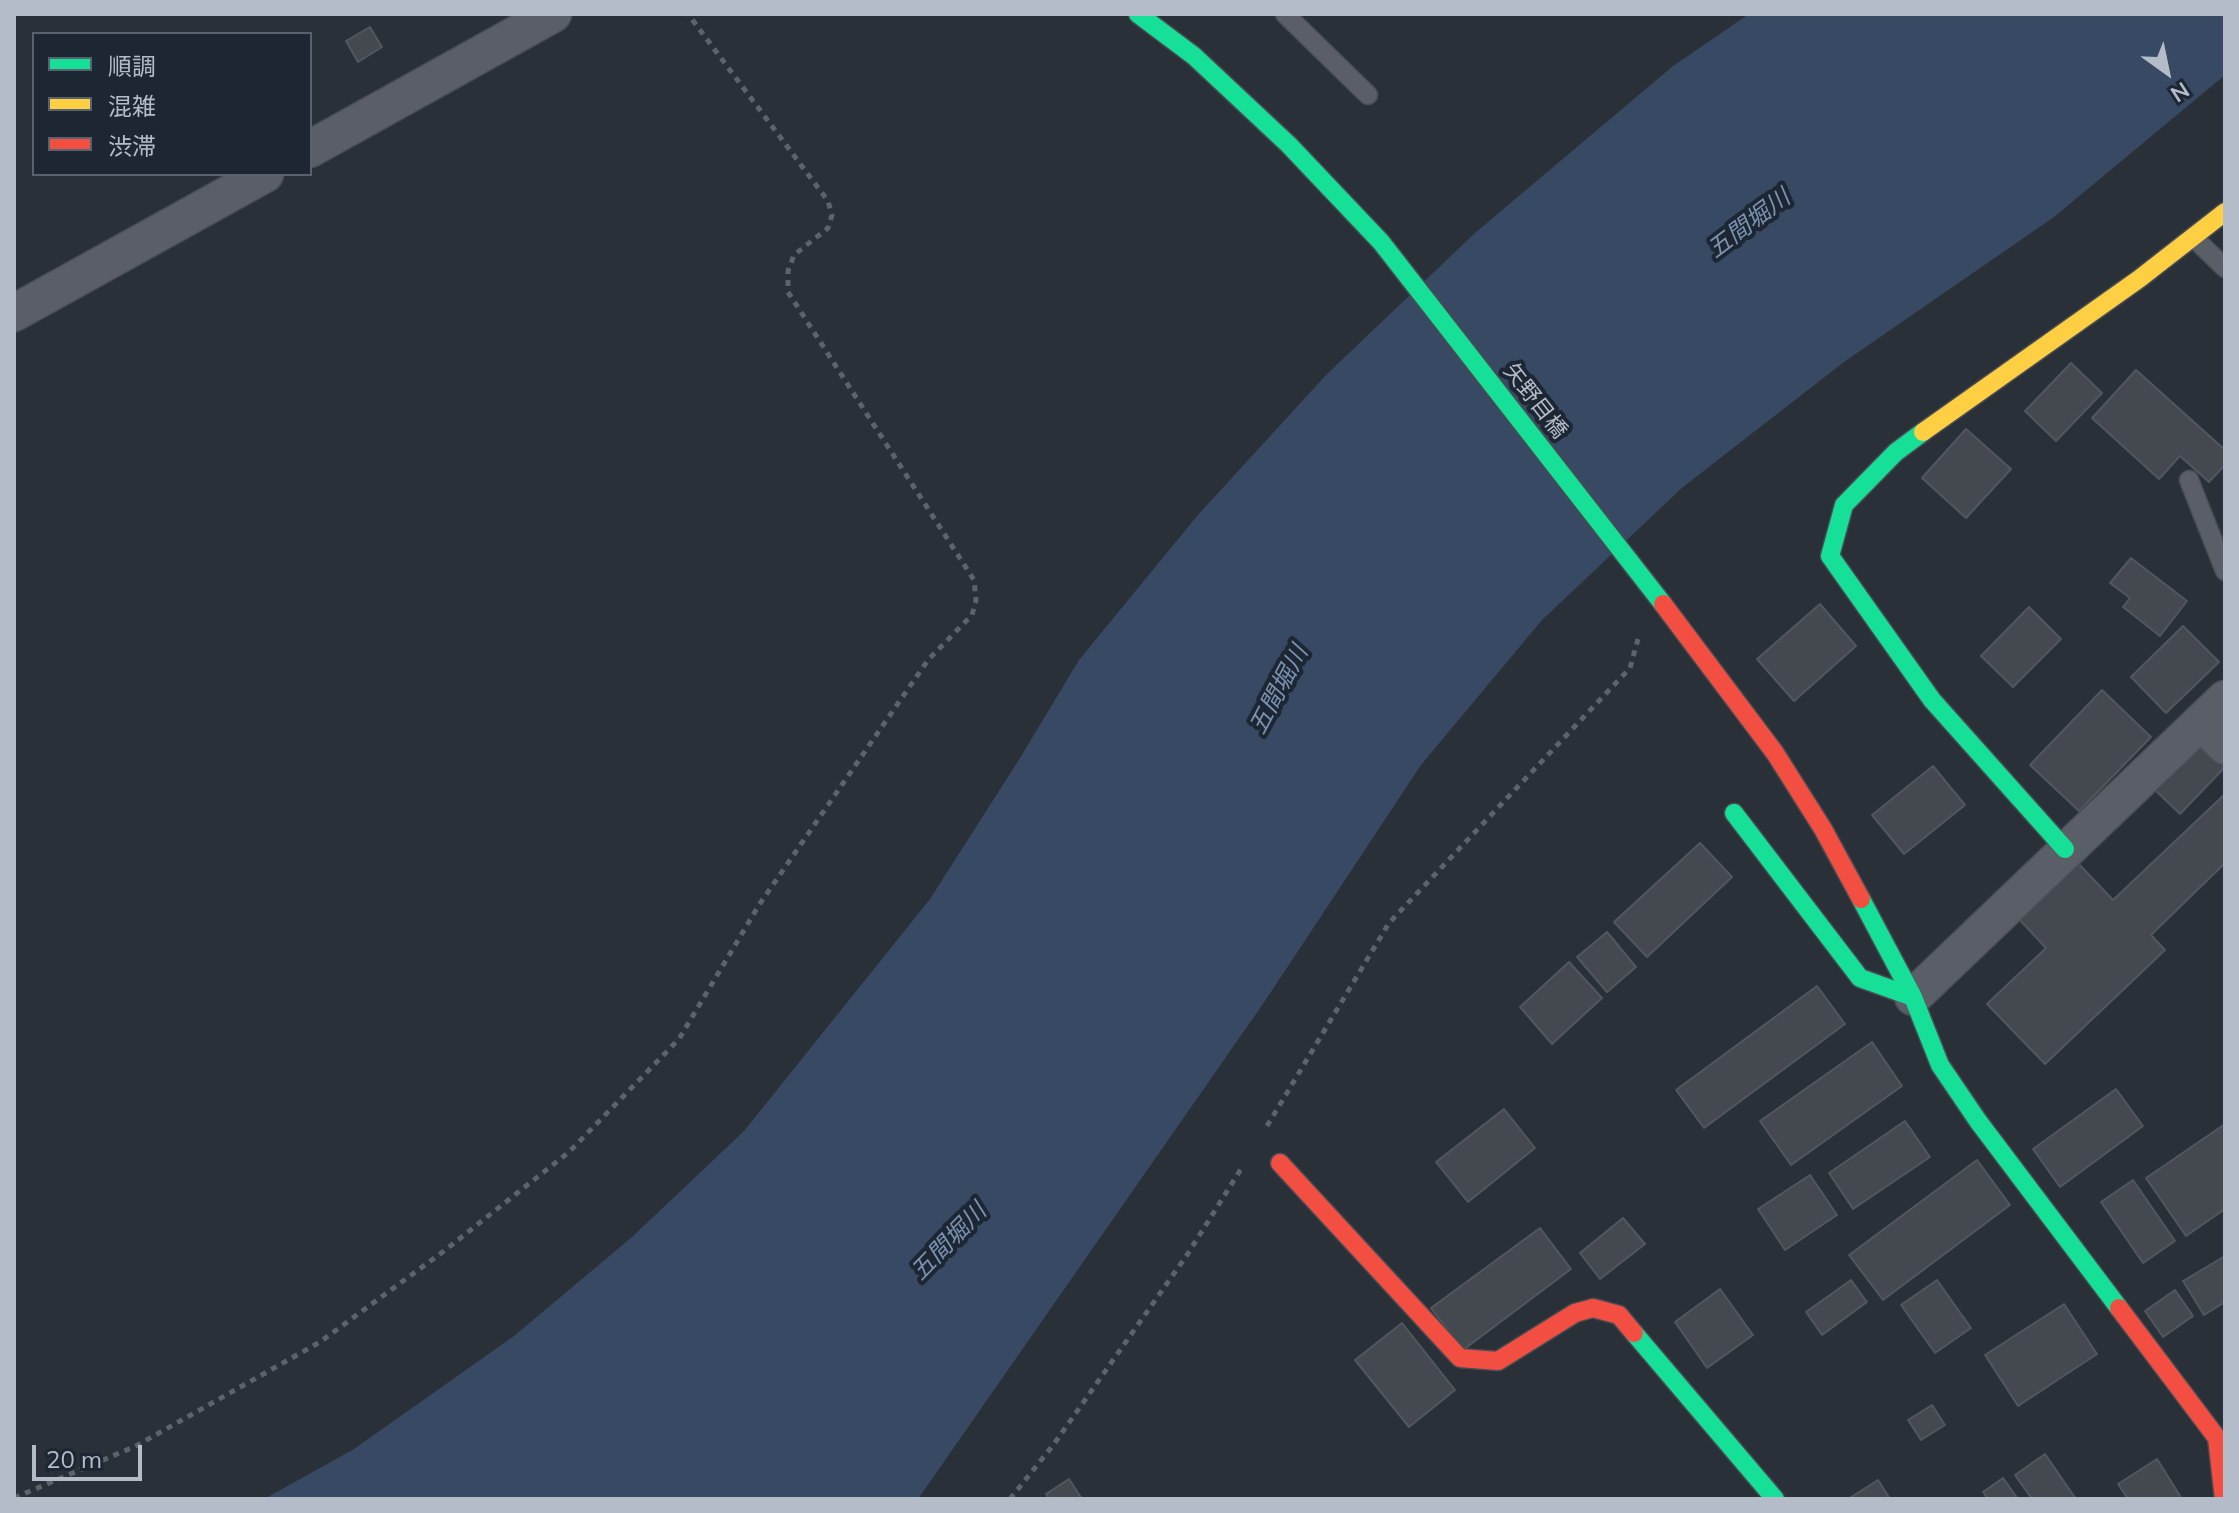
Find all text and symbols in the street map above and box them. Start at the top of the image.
legend [32,32,312,176]
north arrow [2127,32,2207,112]
text: 順調 [108,51,156,81]
text: N [2165,76,2195,108]
text: 混雑 [108,91,156,121]
text: 渋滞 [108,131,156,161]
water label: 五間堀川 [1702,184,1796,264]
street label: 矢野目橋 [1498,358,1572,444]
water label: 五間堀川 [1244,641,1314,739]
water label: 五間堀川 [905,1197,993,1287]
scale bar [36,1429,146,1479]
text: 20 m [46,1444,102,1474]

